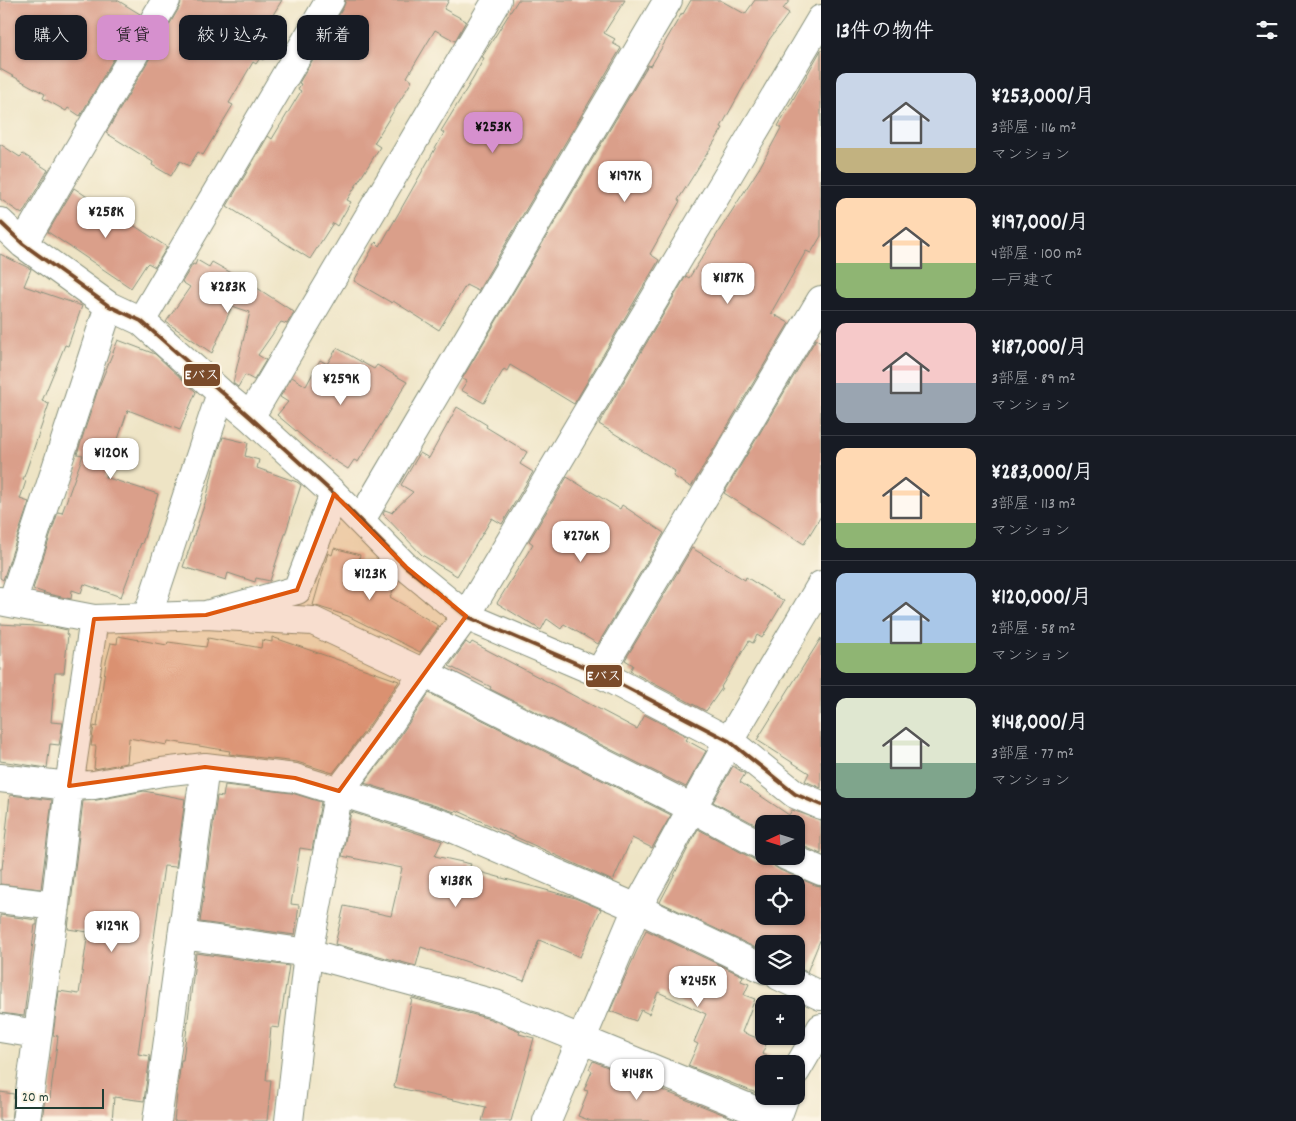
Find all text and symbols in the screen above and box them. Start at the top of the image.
chip: 購入 [15,15,87,60]
chip: 賃貸 [97,15,169,60]
chip: 絞り込み [179,15,287,60]
chip: 新着 [297,15,369,60]
icon: filters [1253,16,1281,44]
text: 13件の物件 [836,18,934,48]
text: ¥253,000/月 [991,83,1095,113]
icon: home [876,93,936,153]
pin: ¥253K [458,112,528,154]
text: ¥253K [475,116,511,139]
text: 3部屋 · 116 m² [991,117,1076,140]
text: マンション [991,144,1070,167]
pin: ¥197K [590,160,660,203]
text: ¥197K [609,165,641,188]
pin: ¥258K [71,196,141,239]
text: ¥258K [88,201,124,224]
text: ¥197,000/月 [991,209,1089,239]
icon: home [876,218,936,278]
text: 4部屋 · 100 m² [991,243,1082,266]
pin: ¥187K [693,262,763,305]
text: ¥187K [712,267,744,290]
text: 一戸建て [991,270,1055,293]
pin: ¥283K [193,272,263,314]
text: ¥283K [210,276,246,299]
text: ¥187,000/月 [991,334,1088,364]
icon: home [876,343,936,403]
line badge: Eバス [183,363,221,387]
pin: ¥259K [306,364,376,406]
text: Eバス [185,366,219,386]
text: ¥259K [323,368,359,391]
text: 3部屋 · 89 m² [991,368,1075,391]
text: マンション [991,395,1070,418]
pin: ¥120K [76,438,146,480]
text: ¥120K [94,442,128,465]
text: ¥283,000/月 [991,459,1093,489]
icon: home [876,468,936,528]
text: 3部屋 · 113 m² [991,493,1076,516]
pin: ¥276K [546,520,616,563]
text: マンション [991,520,1070,543]
text: ¥276K [563,525,599,548]
pin: ¥123K [335,558,405,601]
text: ¥123K [354,563,386,586]
text: ¥120,000/月 [991,584,1092,614]
icon: home [876,593,936,653]
text: 2部屋 · 58 m² [991,618,1075,641]
text: マンション [991,645,1070,668]
line badge: Eバス [585,664,623,688]
text: Eバス [587,667,621,687]
text: ¥148,000/月 [991,709,1088,739]
icon: home [876,718,936,778]
text: 3部屋 · 77 m² [991,743,1074,766]
text: マンション [991,770,1070,793]
north arrow [755,815,805,865]
map controls [755,815,805,1105]
pin: ¥138K [421,866,491,908]
text: ¥138K [440,870,472,893]
button: locate [755,875,805,925]
pin: ¥129K [77,910,147,953]
text: ¥129K [96,915,128,938]
button: layers [755,935,805,985]
pin: ¥245K [663,966,733,1008]
text: ¥245K [680,970,716,993]
button: + [755,995,805,1045]
button: − [755,1055,805,1105]
pin: ¥148K [602,1058,672,1101]
text: ¥148K [621,1063,653,1086]
scale bar [15,1086,104,1109]
text: 20 m [22,1088,49,1108]

